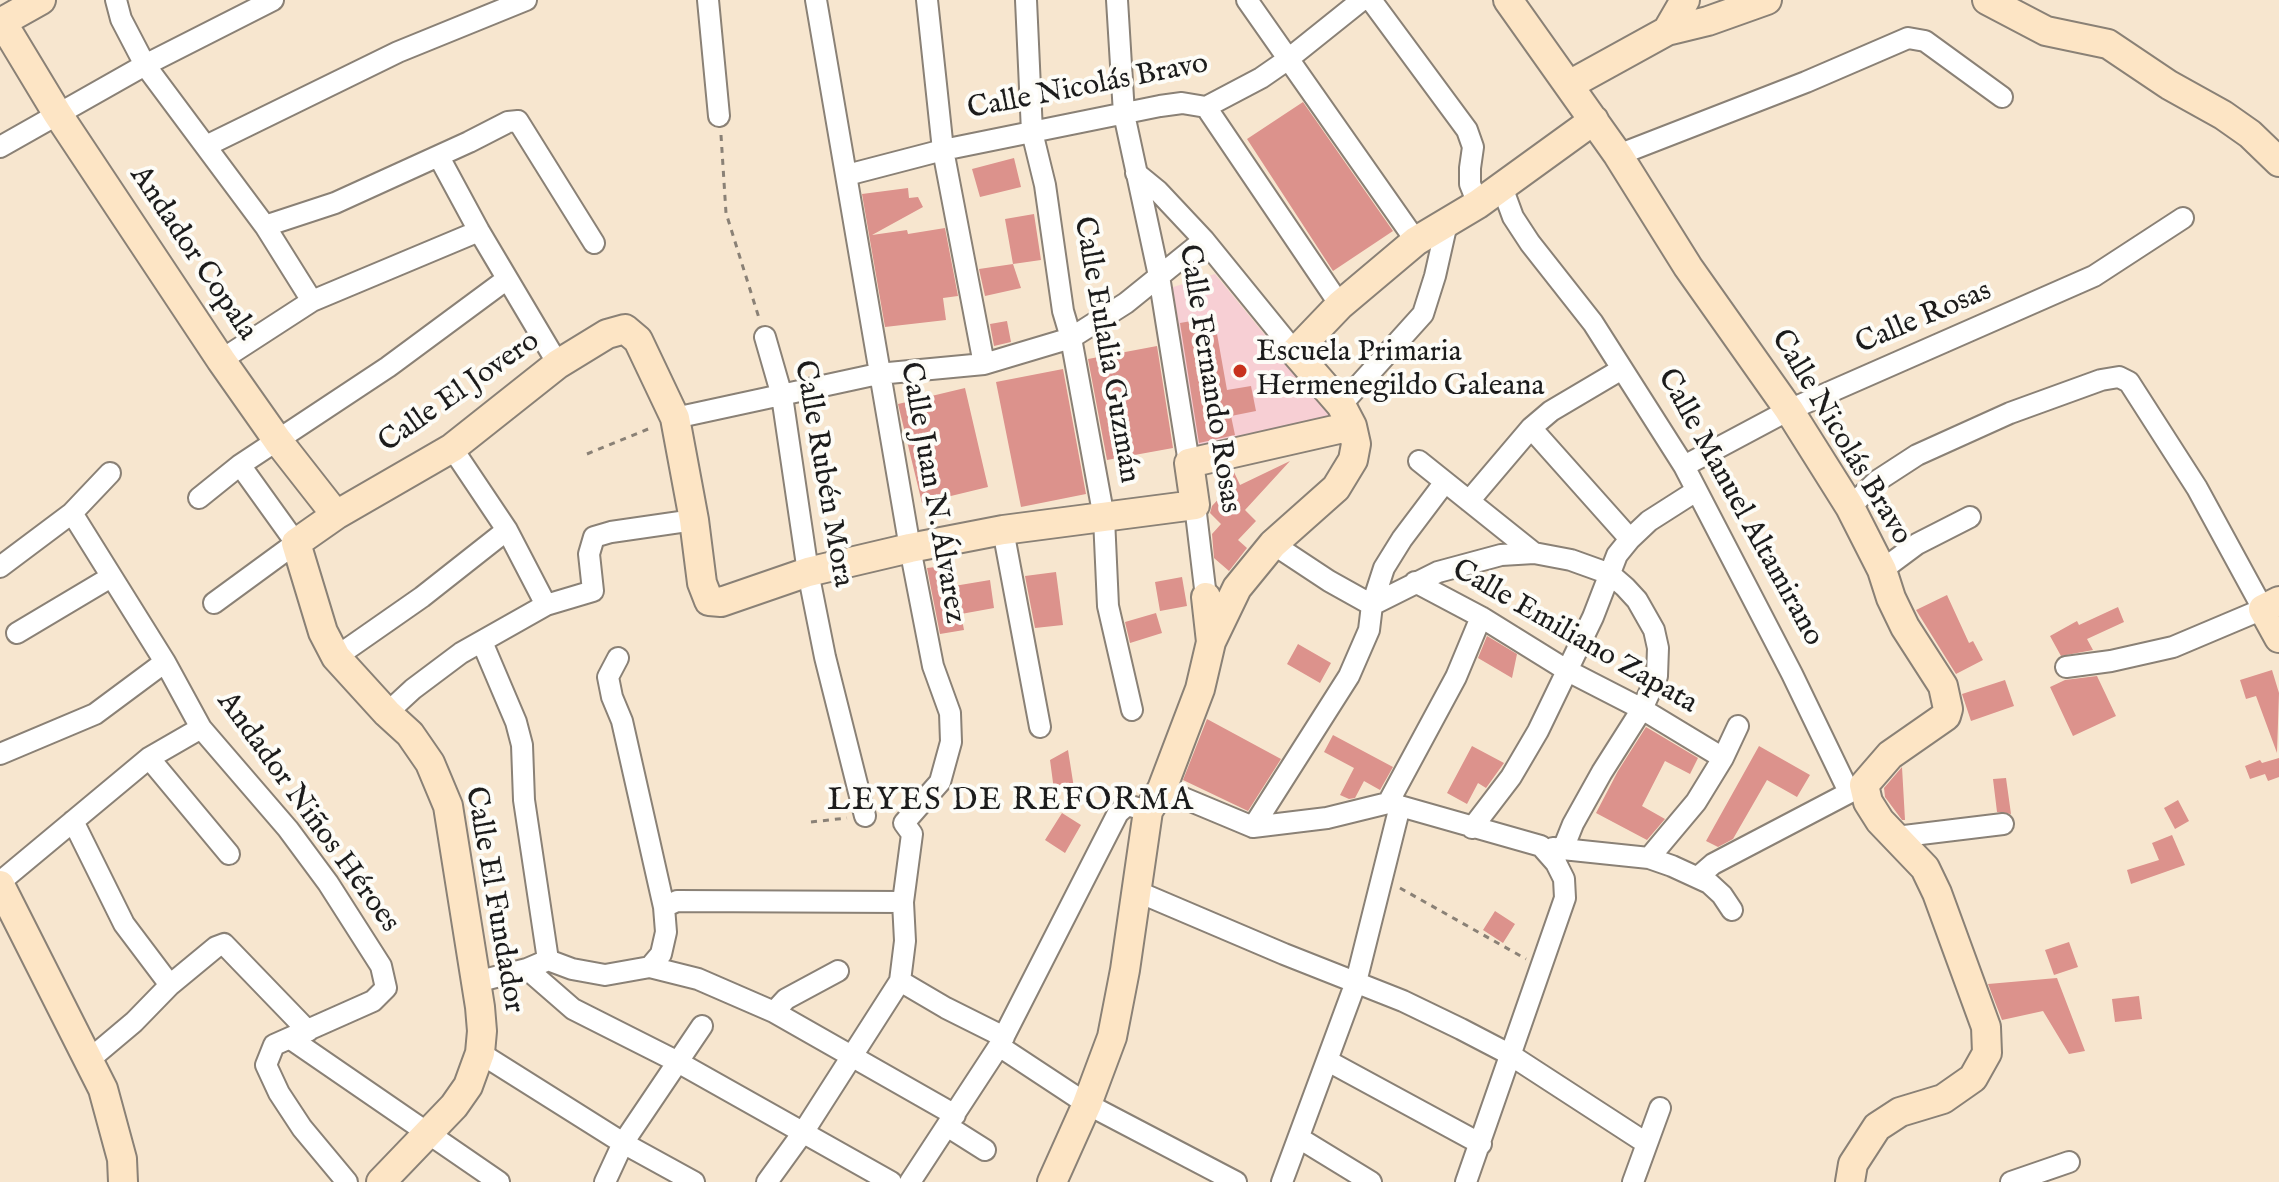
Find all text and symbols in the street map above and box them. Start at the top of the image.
street label: Calle Nicolás Bravo [965,47,1211,129]
street label: Andador Copala [120,160,264,348]
street label: Calle Eulalia Guzmán [1064,214,1146,486]
street label: Calle Fernando Rosas [1169,242,1247,516]
street label: Calle Rosas [1851,274,1997,364]
street label: Calle El Jovero [373,324,547,462]
street label: Calle Nicolás Bravo [1762,324,1918,552]
place label: Escuela Primaria Hermenegildo Galeana [1256,336,1544,406]
street label: Calle Rubén Mora [784,358,860,590]
street label: Calle Juan N. Álvarez [890,360,972,626]
marker: Escuela Primaria Hermenegildo Galeana [1231,362,1249,380]
street label: Calle Manuel Altamirano [1648,363,1830,653]
street label: Calle Emiliano Zapata [1445,553,1703,723]
street label: Andador Niños Héroes [208,686,406,940]
district label: LEYES DE REFORMA [827,783,1195,821]
street label: Calle El Fundador [455,784,531,1016]

